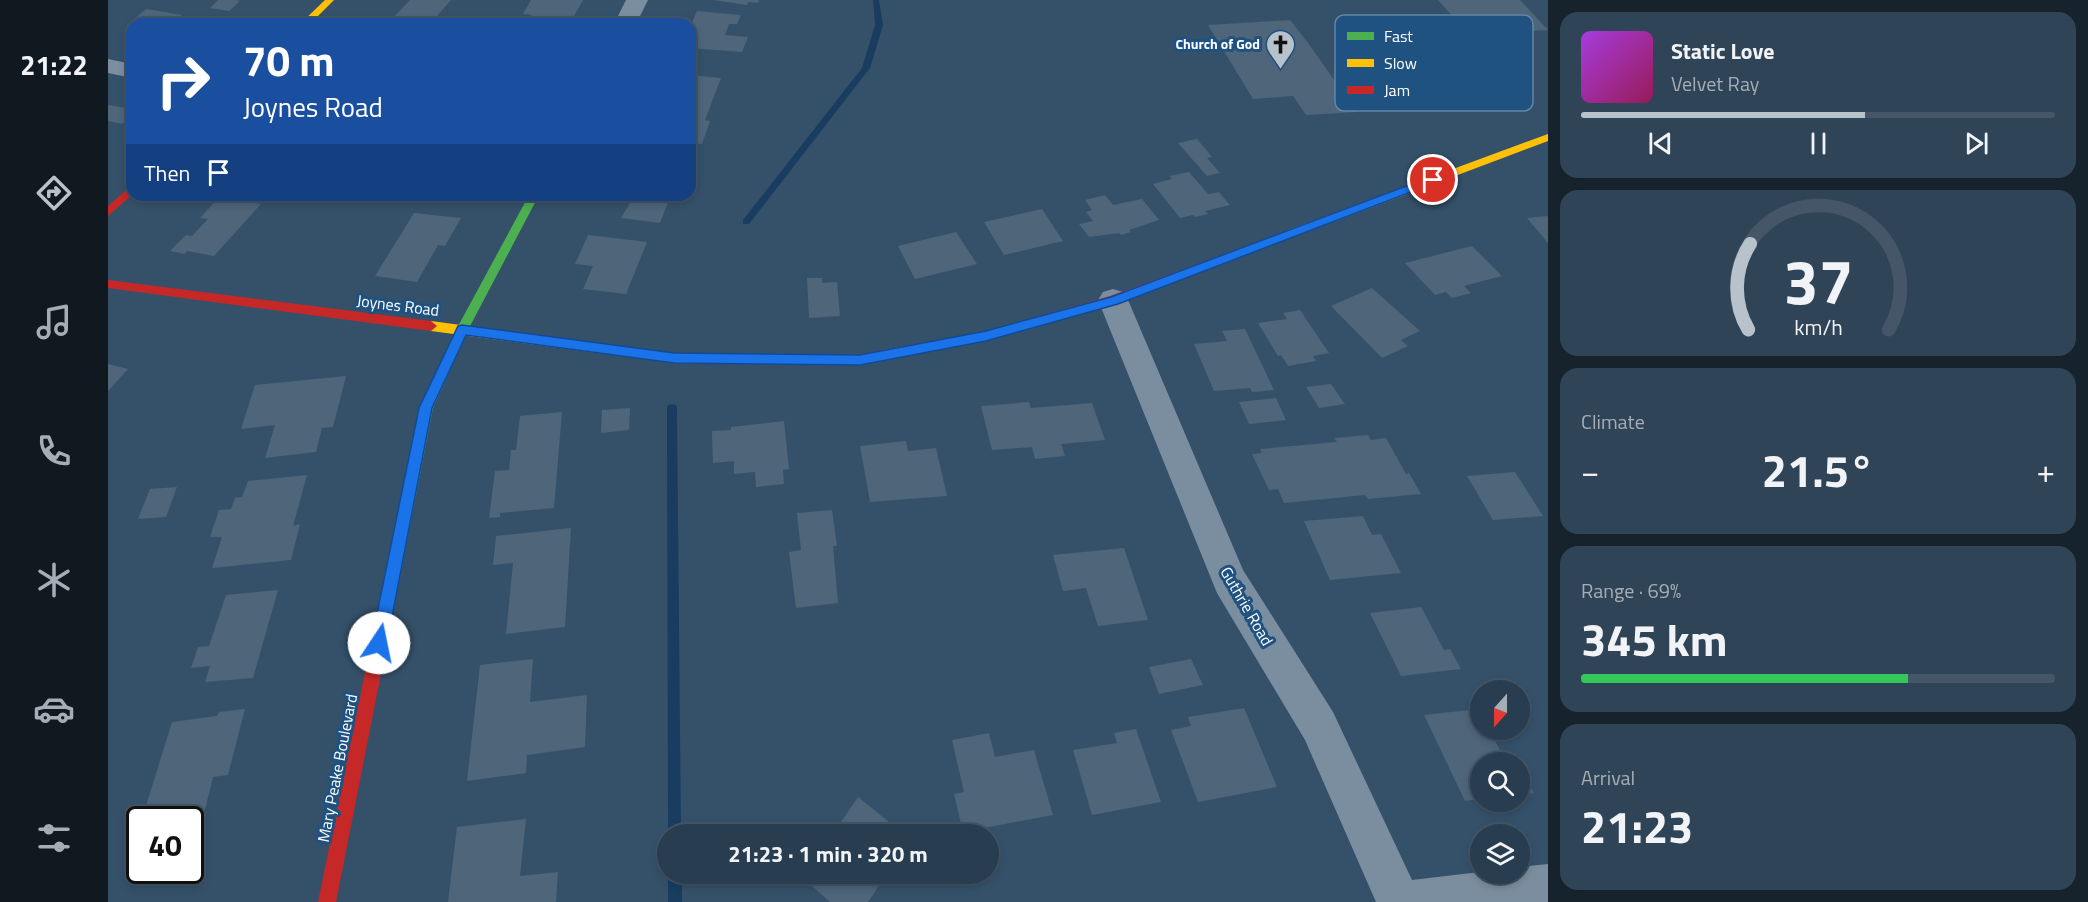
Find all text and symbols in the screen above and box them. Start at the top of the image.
legend [1335,15,1533,111]
text: Fast [1384,24,1413,48]
text: 70 m [243,28,335,92]
church icon: Church of God [1265,28,1297,70]
place label: Church of God [1175,33,1260,54]
text: Static Love [1671,34,1774,68]
icon: right [144,42,222,120]
text: 21:22 [20,44,88,85]
text: Slow [1384,51,1417,75]
text: Velvet Ray [1671,68,1760,99]
text: Jam [1384,78,1410,102]
text: Joynes Road [243,86,383,127]
icon: previous [1644,127,1677,160]
icon: pause [1802,127,1835,160]
icon: next [1960,127,1993,160]
pin [1407,154,1458,205]
text: Then [144,156,190,190]
icon: arrive [202,156,235,189]
icon: arrive [1416,163,1449,196]
icon: directions [33,172,75,214]
text: 37 [1783,233,1853,328]
street label: Joynes Road [355,288,441,322]
icon: music [33,301,75,343]
text: km/h [1794,311,1842,343]
text: Climate [1581,406,1645,437]
icon: phone [33,430,75,472]
text: 21.5° [1762,436,1874,504]
text: − [1581,446,1599,496]
text: + [2037,446,2055,496]
icon: climate [33,559,75,601]
street label: Guthrie Road [1215,562,1279,650]
text: Range · 69% [1581,575,1681,606]
text: 345 km [1581,605,1727,673]
position arrow [347,611,411,675]
north arrow [1470,680,1530,740]
map controls [1470,680,1530,884]
icon: car [33,688,75,730]
street label: Mary Peake Boulevard [311,692,363,844]
button: search [1470,752,1530,812]
text: Arrival [1581,762,1635,793]
text: 21:23 [1581,792,1693,860]
speed limit sign: 40 [126,806,204,884]
icon: filters [33,817,75,859]
button: layers [1470,824,1530,884]
text: 21:23 · 1 min · 320 m [728,837,928,871]

